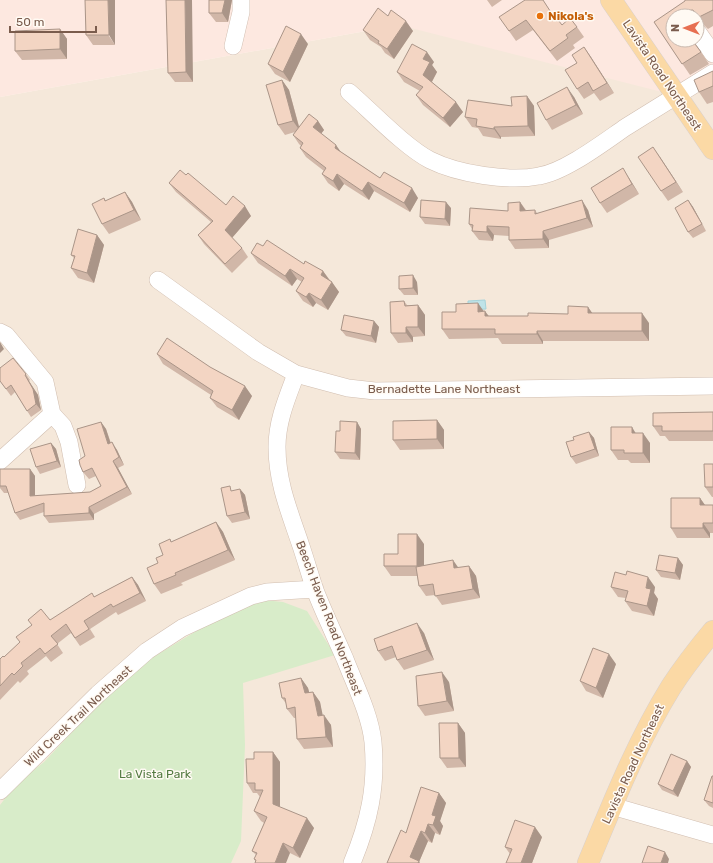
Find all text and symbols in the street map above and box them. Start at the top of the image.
scale bar [10,8,96,34]
north arrow [665,8,705,48]
place label: Nikola's [548,9,594,23]
marker: Nikola's [535,11,545,21]
text: 50 m [16,15,44,29]
street label: Lavista Road Northeast [620,17,704,133]
street label: Bernadette Lane Northeast [368,382,520,396]
street label: Beech Haven Road Northeast [293,539,365,697]
street label: Wild Creek Trail Northeast [21,662,135,769]
street label: Lavista Road Northeast [599,702,667,826]
park label: La Vista Park [119,767,192,781]

